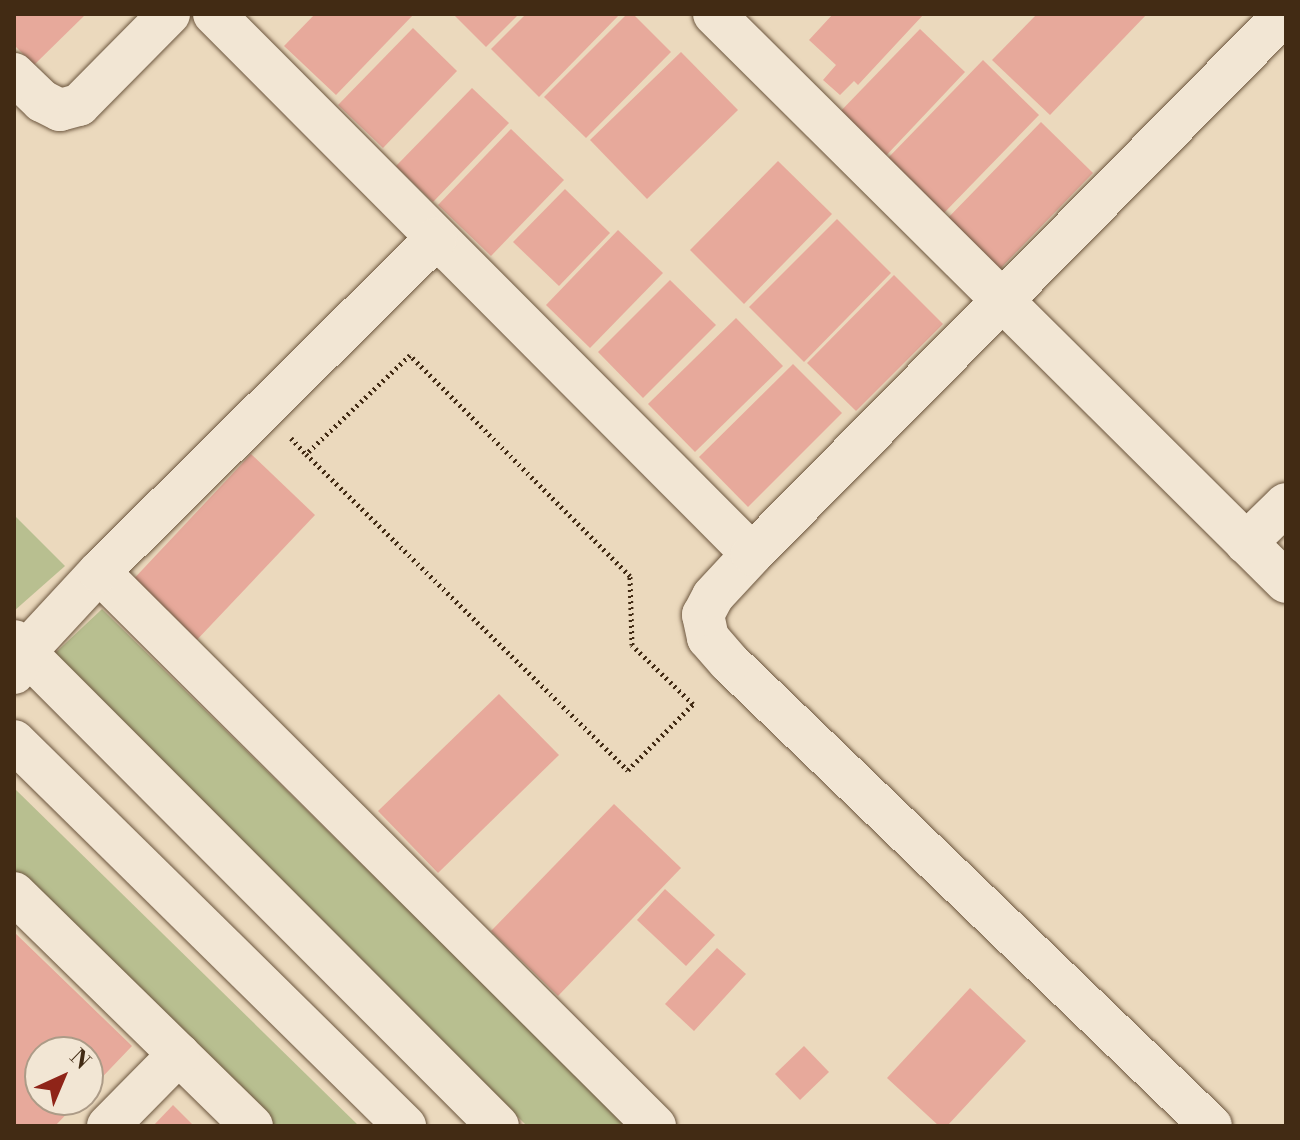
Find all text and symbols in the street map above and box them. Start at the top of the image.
north arrow [24,1036,104,1116]
text: N [64,1044,95,1076]

